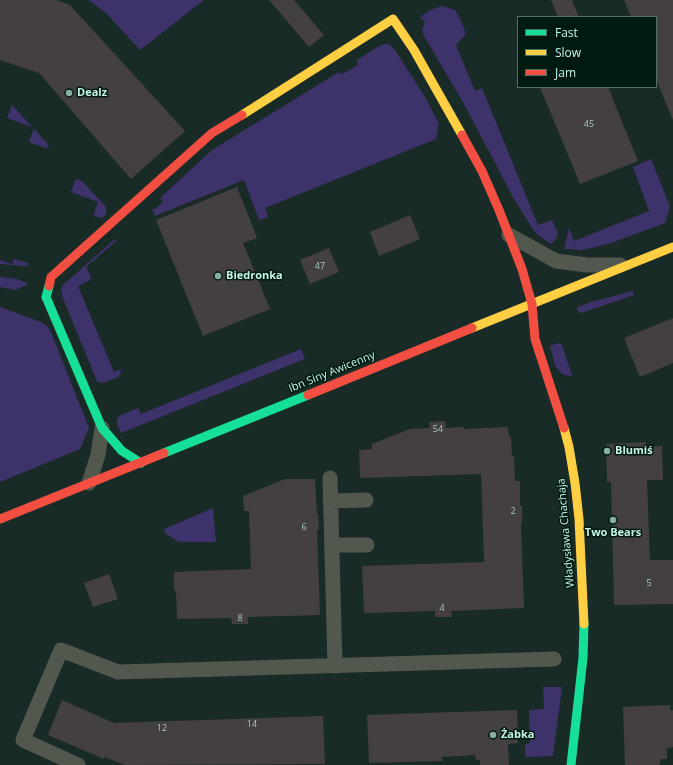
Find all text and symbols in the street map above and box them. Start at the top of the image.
legend [517,16,657,88]
text: Fast [555,24,578,41]
text: Slow [555,44,581,61]
text: Jam [555,64,576,81]
place label: Dealz [77,86,107,100]
marker: Dealz [64,88,74,98]
house number: 45 [584,119,594,129]
house number: 47 [315,261,325,271]
place label: Biedronka [226,269,283,283]
marker: Biedronka [213,271,223,281]
street label: Ibn Siny Awicenny [287,349,377,395]
house number: 54 [433,424,443,434]
place label: Blumiś [615,444,653,458]
marker: Blumiś [602,446,612,456]
street label: Władysława Chachaja [555,478,577,588]
house number: 2 [510,506,516,516]
marker: Two Bears [608,515,618,525]
house number: 6 [301,522,307,532]
place label: Two Bears [585,526,641,540]
house number: 5 [646,578,652,588]
house number: 4 [439,603,445,613]
house number: 8 [237,613,243,623]
house number: 14 [247,719,257,729]
house number: 12 [157,723,167,733]
place label: Żabka [501,728,534,742]
marker: Żabka [488,730,498,740]

